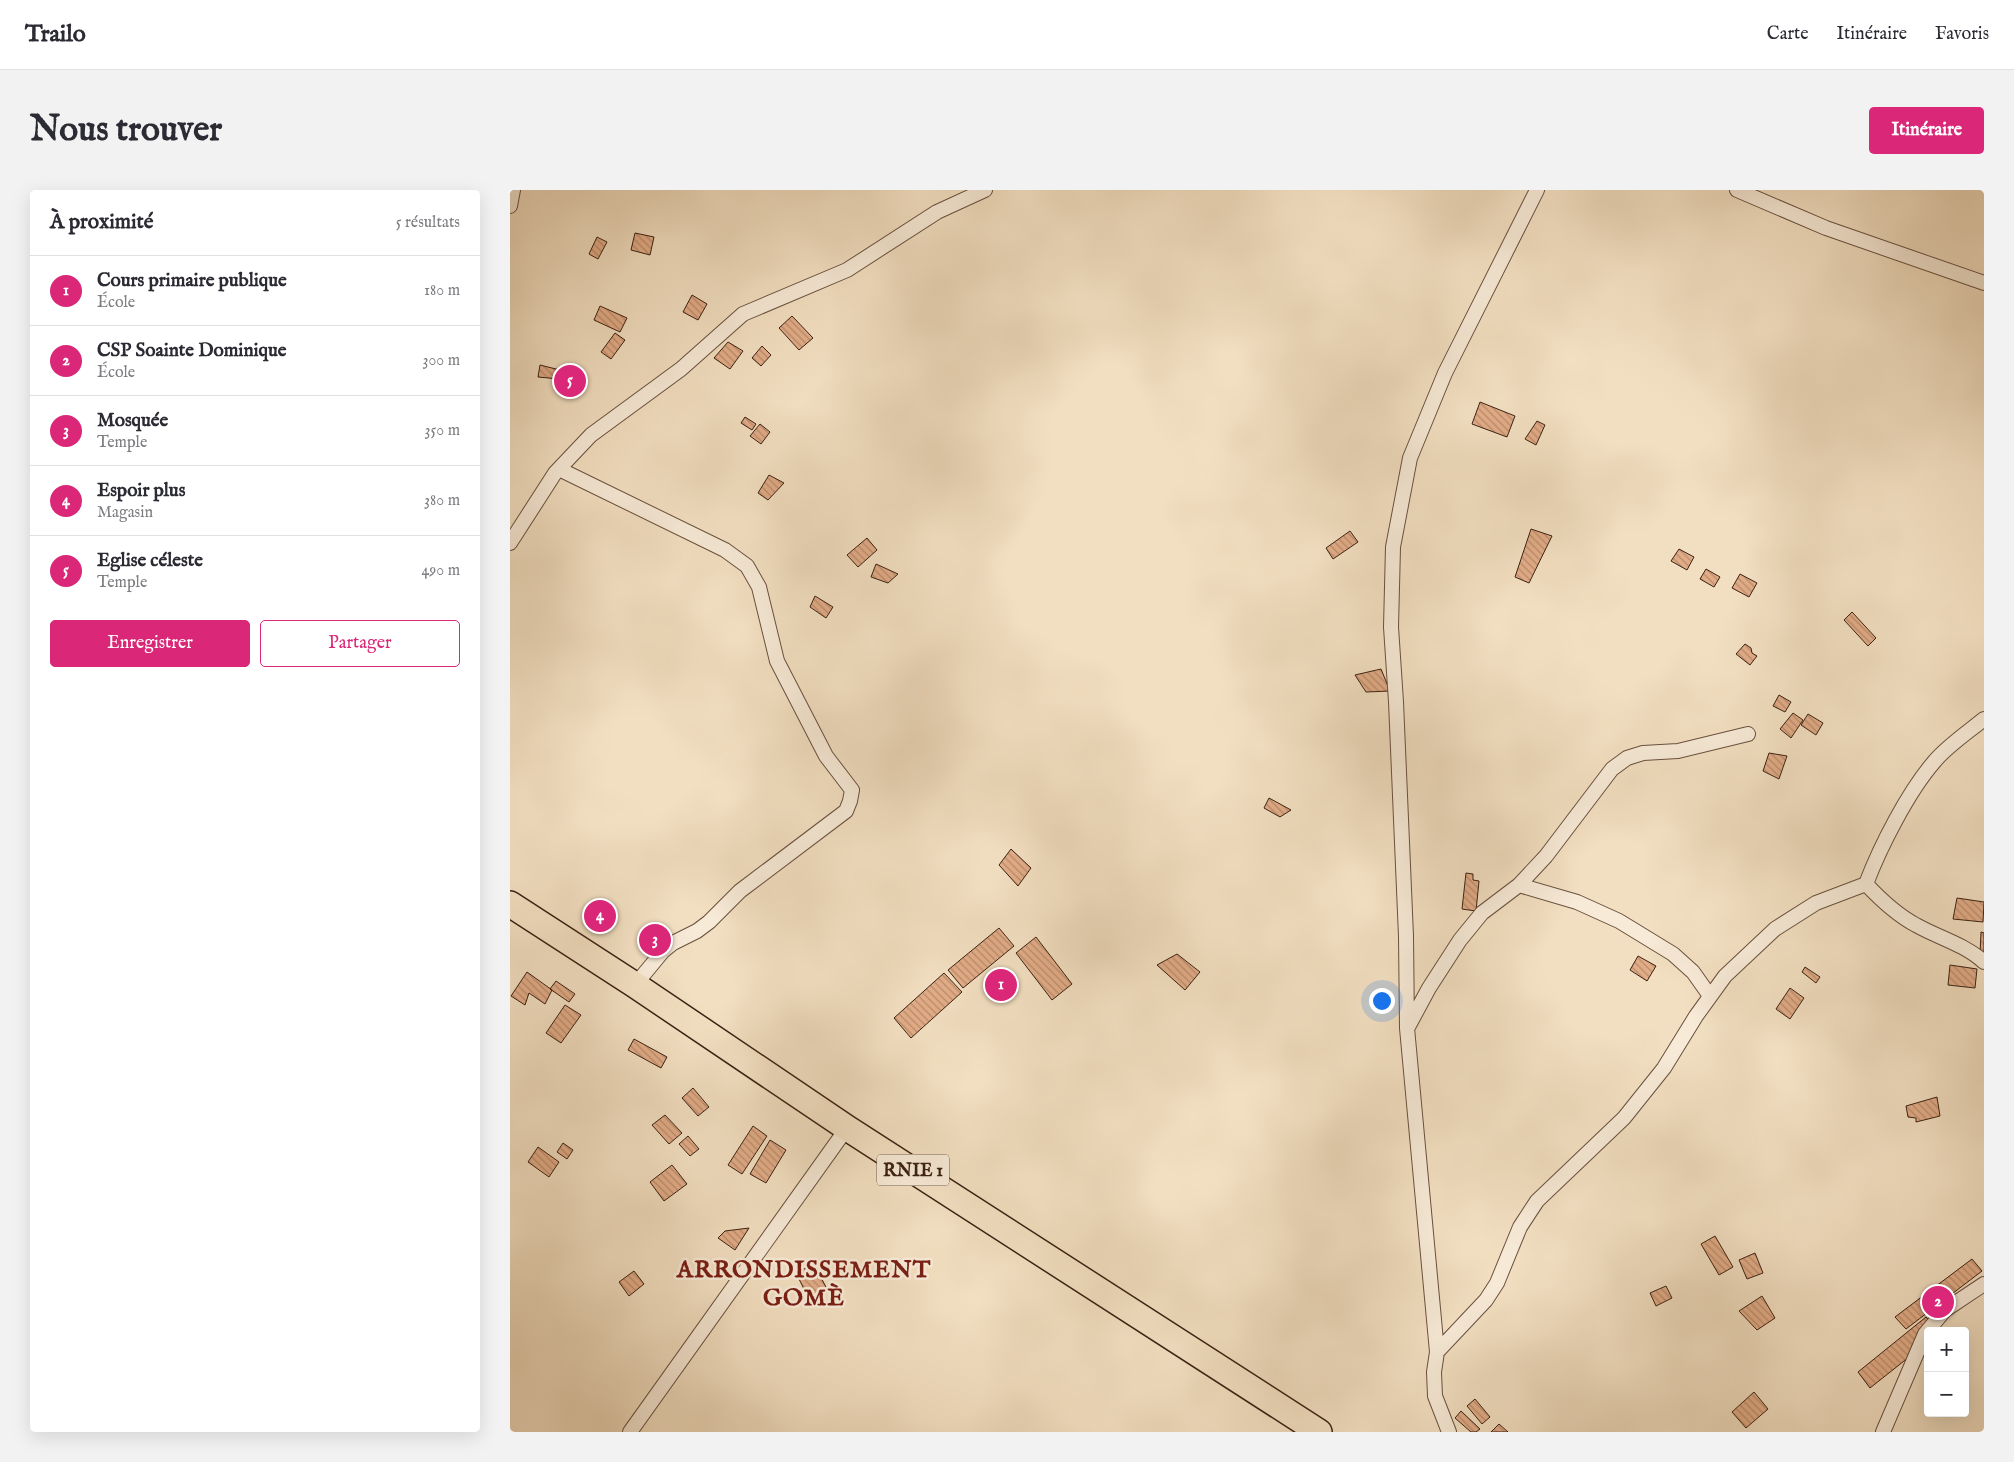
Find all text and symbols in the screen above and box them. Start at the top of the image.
text: Trailo [25,19,86,50]
text: Carte [1767,23,1809,46]
text: Itinéraire [1837,23,1907,46]
text: Favoris [1935,23,1989,46]
button: Itinéraire [1869,107,1984,154]
text: Nous trouver [30,108,222,153]
text: À proximité [50,209,153,236]
text: 5 résultats [396,213,460,233]
text: Cours primaire publique [97,269,287,293]
text: 1 [63,281,69,301]
text: 180 m [424,281,460,301]
text: École [97,293,135,313]
text: CSP Soainte Dominique [97,339,287,363]
text: 2 [62,351,70,371]
text: 300 m [422,351,460,371]
pin: 5 [554,362,586,400]
text: École [97,363,135,383]
text: Mosquée [97,409,168,433]
text: 3 [63,421,69,441]
text: 350 m [425,421,460,441]
text: Temple [97,433,147,453]
text: Espoir plus [97,479,185,503]
text: 4 [62,491,70,511]
text: 380 m [424,491,460,511]
text: Magasin [97,503,153,523]
text: Eglise céleste [97,549,203,573]
text: 5 [63,561,69,581]
text: 490 m [421,561,460,581]
text: Temple [97,573,147,593]
button: Enregistrer [50,620,250,667]
button: Partager [260,620,460,667]
pin: 4 [584,897,616,935]
pin: 3 [639,921,671,959]
pin: 1 [985,966,1017,1004]
your location [1369,988,1395,1014]
road number: RNIE 1 [877,1154,949,1186]
district label: ARRONDISSEMENT GOMÈ [676,1255,931,1314]
pin: 2 [1922,1283,1954,1321]
map controls [1924,1327,1969,1417]
button: + [1924,1327,1969,1372]
button: − [1924,1372,1969,1417]

